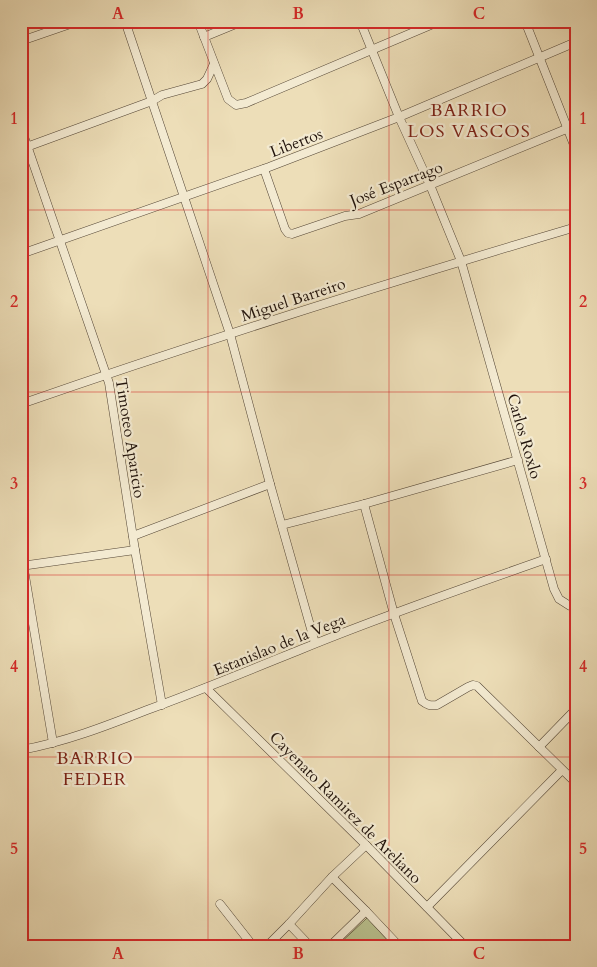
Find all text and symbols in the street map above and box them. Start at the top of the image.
text: A [112,3,124,25]
text: B [292,3,304,25]
text: C [473,3,485,25]
district label: BARRIO LOS VASCOS [407,98,531,144]
text: 1 [10,108,18,130]
text: 1 [579,108,587,130]
street label: Libertos [267,123,326,163]
street label: José Esparrago [345,156,446,212]
street label: Miguel Barreiro [238,273,349,327]
text: 2 [10,291,18,313]
text: 2 [579,291,587,313]
street label: Timoteo Aparicio [110,377,150,500]
street label: Carlos Roxlo [501,391,547,482]
text: 3 [10,473,18,495]
text: 3 [579,473,587,495]
street label: Estanislao de la Vega [210,608,349,681]
text: 4 [10,656,18,678]
text: 4 [579,656,587,678]
street label: Cayenato Ramirez de Areliano [264,727,427,889]
district label: BARRIO FEDER [56,746,134,792]
text: 5 [10,838,18,860]
text: 5 [579,838,587,860]
text: A [112,943,124,965]
text: B [292,943,304,965]
text: C [473,943,485,965]

